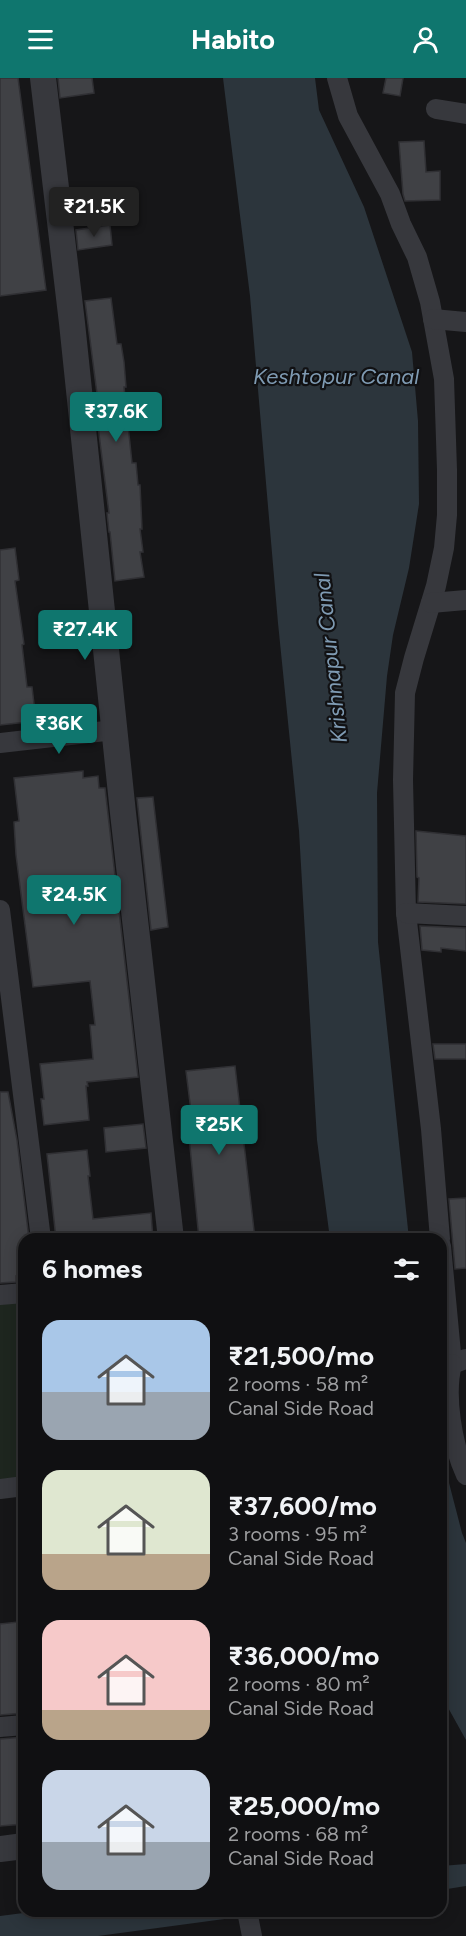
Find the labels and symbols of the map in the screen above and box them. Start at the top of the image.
pin: ₹21.5K [45,187,143,238]
water label: Keshtopur Canal [253,363,419,390]
pin: ₹37.6K [67,392,165,443]
water label: Krishnapur Canal [308,571,353,744]
pin: ₹27.4K [36,610,134,661]
pin: ₹36K [23,704,95,755]
pin: ₹24.5K [25,875,123,926]
pin: ₹25K [183,1105,255,1156]

